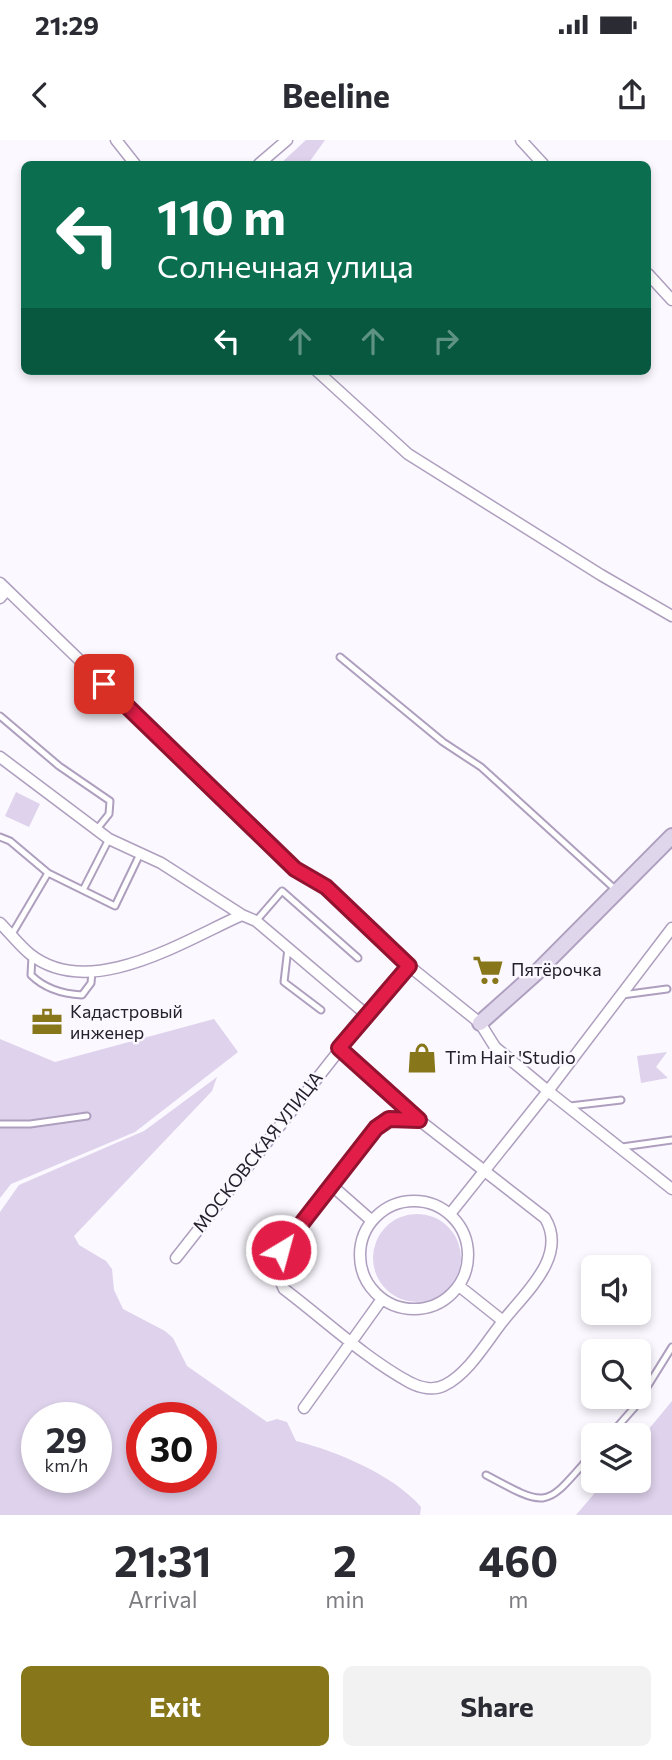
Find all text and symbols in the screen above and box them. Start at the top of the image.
text: 21:29 [35,9,99,40]
text: Beeline [282,75,390,115]
icon: back [21,76,59,114]
icon: share [613,76,651,114]
text: 110 m [157,185,286,245]
icon: left [42,189,133,280]
text: Солнечная улица [157,245,414,285]
icon: left [208,322,246,360]
icon: ahead [281,322,319,360]
icon: ahead [354,322,392,360]
icon: right [427,322,465,360]
pin [74,654,134,714]
icon: arrive [85,665,123,703]
supermarket icon: Пятёрочка [471,953,505,987]
place label: Пятёрочка [511,958,602,980]
place label: Кадастровый инженер [70,1000,183,1043]
office icon: Кадастровый инженер [30,1005,64,1039]
shop icon: Tim Hair 'Studio [405,1041,439,1075]
place label: Tim Hair 'Studio [445,1046,576,1068]
street label: МОСКОВСКАЯ УЛИЦА [188,1067,327,1236]
position arrow [244,1213,318,1287]
map controls [581,1255,651,1493]
button: sound [581,1255,651,1325]
button: search [581,1339,651,1409]
speed limit sign: 30 [126,1402,217,1493]
text: 29 [46,1417,87,1460]
button: layers [581,1423,651,1493]
text: km/h [45,1454,88,1476]
text: 21:31 [114,1534,211,1586]
text: 2 [333,1534,357,1586]
text: 460 [478,1534,558,1586]
text: Arrival [128,1585,197,1613]
text: min [325,1585,365,1613]
text: m [508,1585,528,1613]
button: Exit [21,1666,329,1746]
button: Share [343,1666,651,1746]

